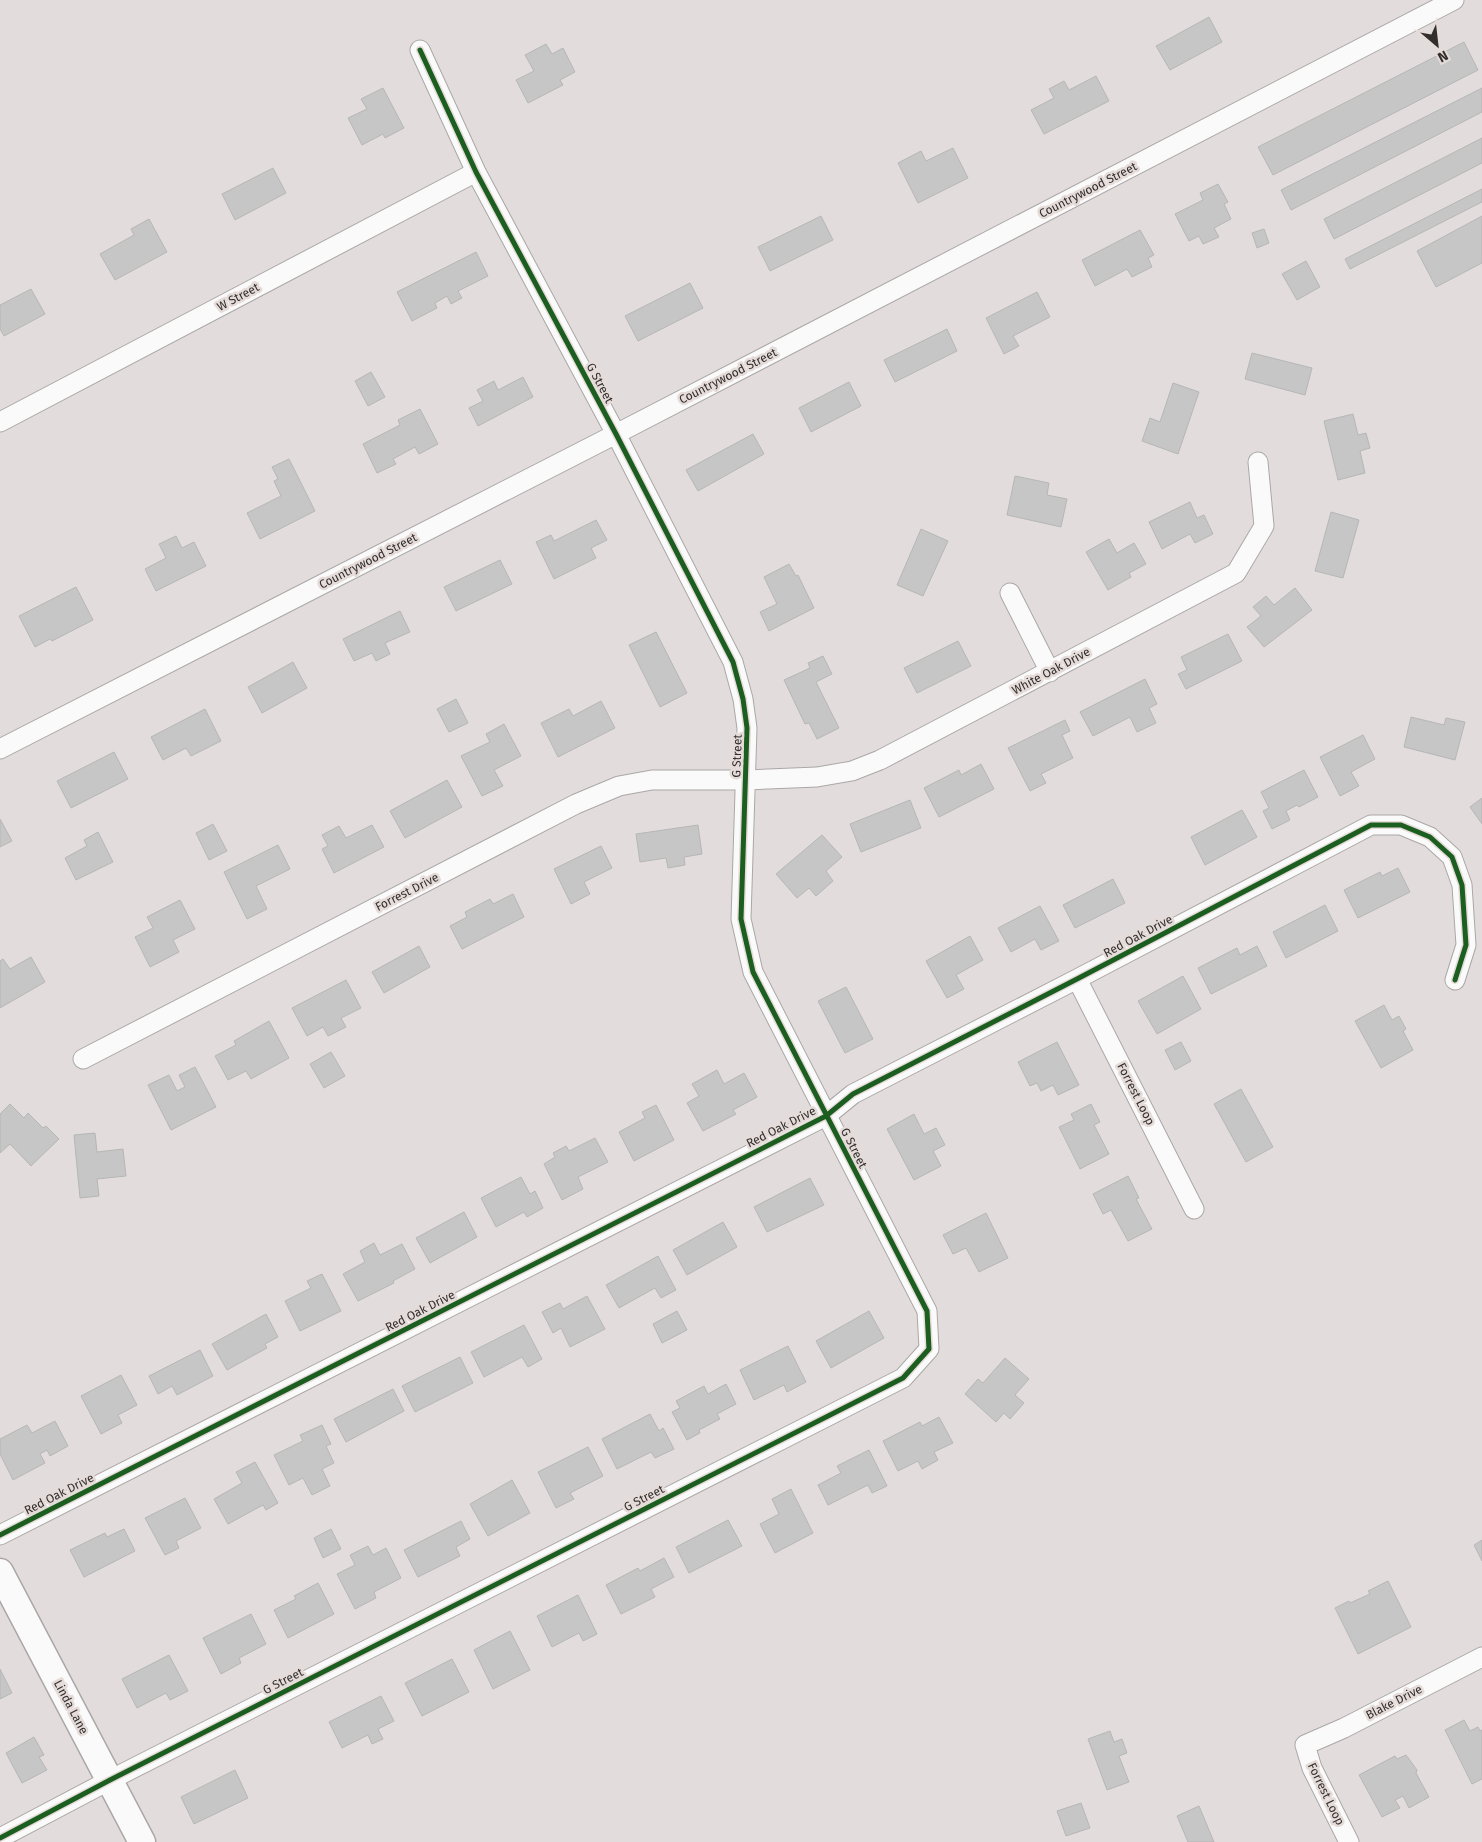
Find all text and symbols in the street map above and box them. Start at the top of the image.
north arrow [1412,20,1462,70]
text: N [1435,46,1451,66]
street label: Countrywood Street [1037,159,1140,221]
street label: W Street [215,280,262,314]
street label: Countrywood Street [677,345,780,407]
street label: G Street [584,361,617,406]
street label: Countrywood Street [317,530,420,592]
street label: White Oak Drive [1010,645,1092,697]
street label: G Street [729,733,745,778]
street label: Forrest Drive [373,870,441,914]
street label: Red Oak Drive [1101,912,1175,960]
street label: Forrest Loop [1114,1061,1158,1127]
street label: Red Oak Drive [744,1103,818,1151]
street label: G Street [838,1126,870,1171]
street label: Red Oak Drive [383,1287,457,1335]
street label: Red Oak Drive [22,1470,96,1518]
street label: G Street [622,1482,667,1514]
street label: G Street [261,1665,306,1697]
street label: Linda Lane [51,1678,91,1736]
street label: Blake Drive [1364,1682,1424,1722]
street label: Forrest Loop [1305,1760,1347,1828]

